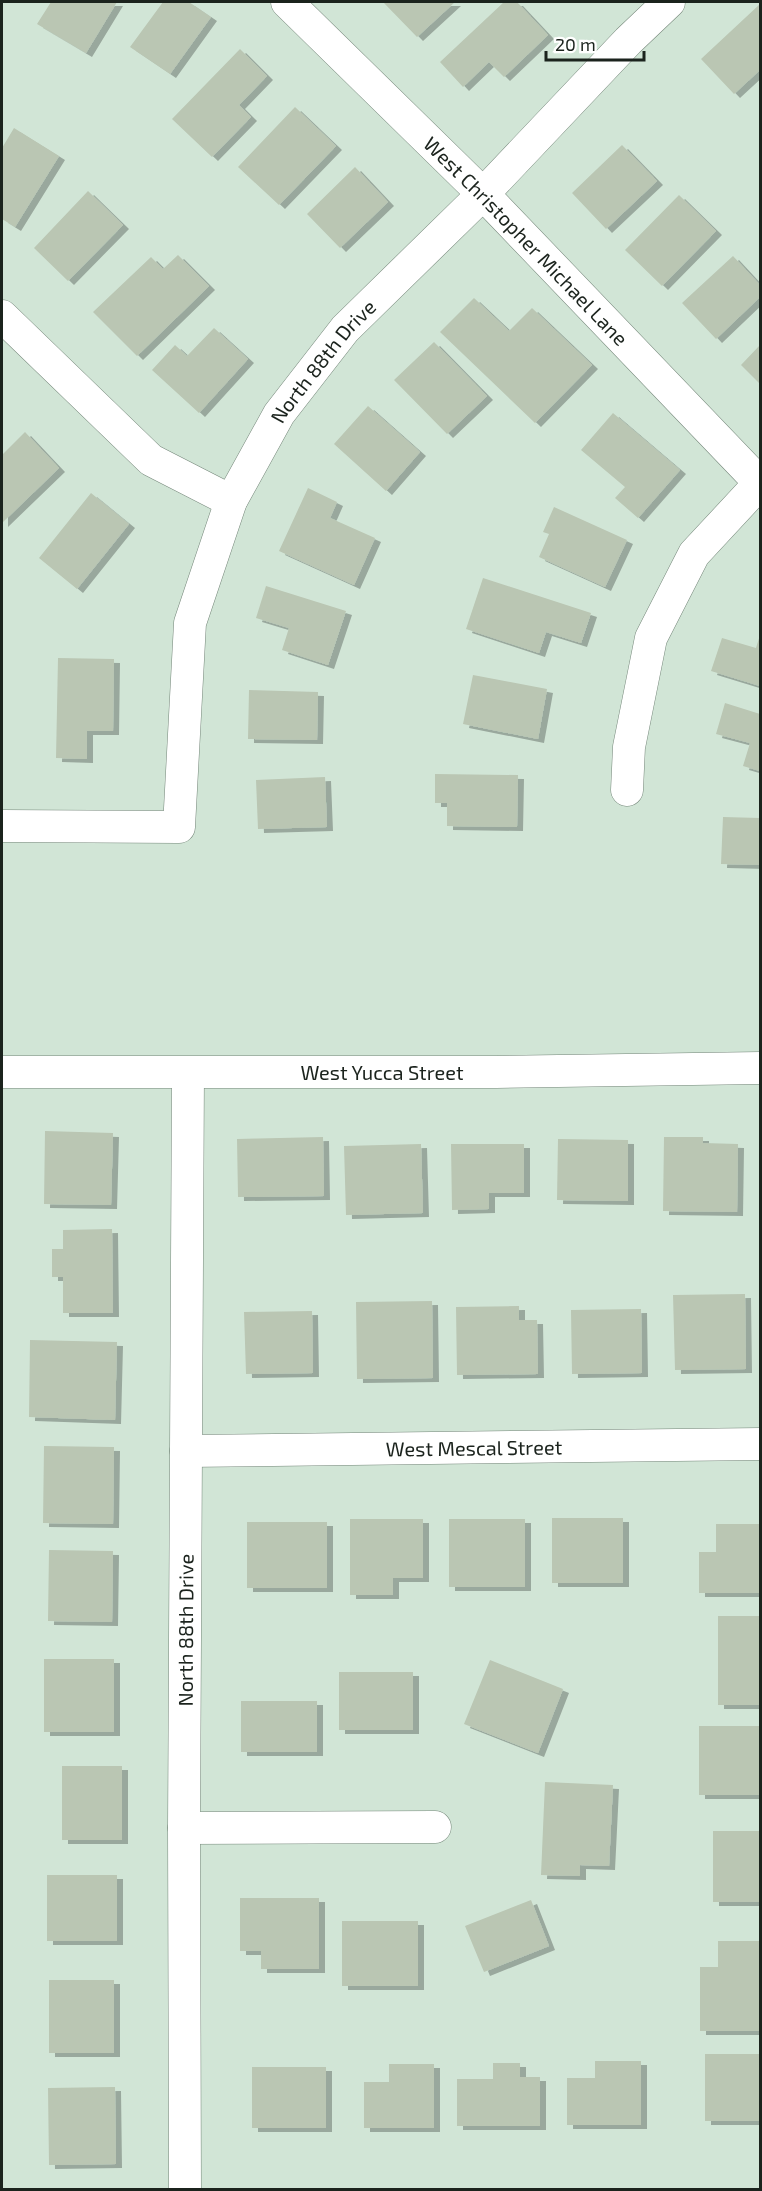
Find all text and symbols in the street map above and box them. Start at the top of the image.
scale bar [546,24,644,62]
text: 20 m [555,33,596,55]
street label: West Christopher Michael Lane [419,131,633,350]
street label: North 88th Drive [265,294,380,427]
street label: West Yucca Street [300,1060,464,1084]
street label: West Mescal Street [386,1434,563,1461]
street label: North 88th Drive [173,1554,197,1706]

